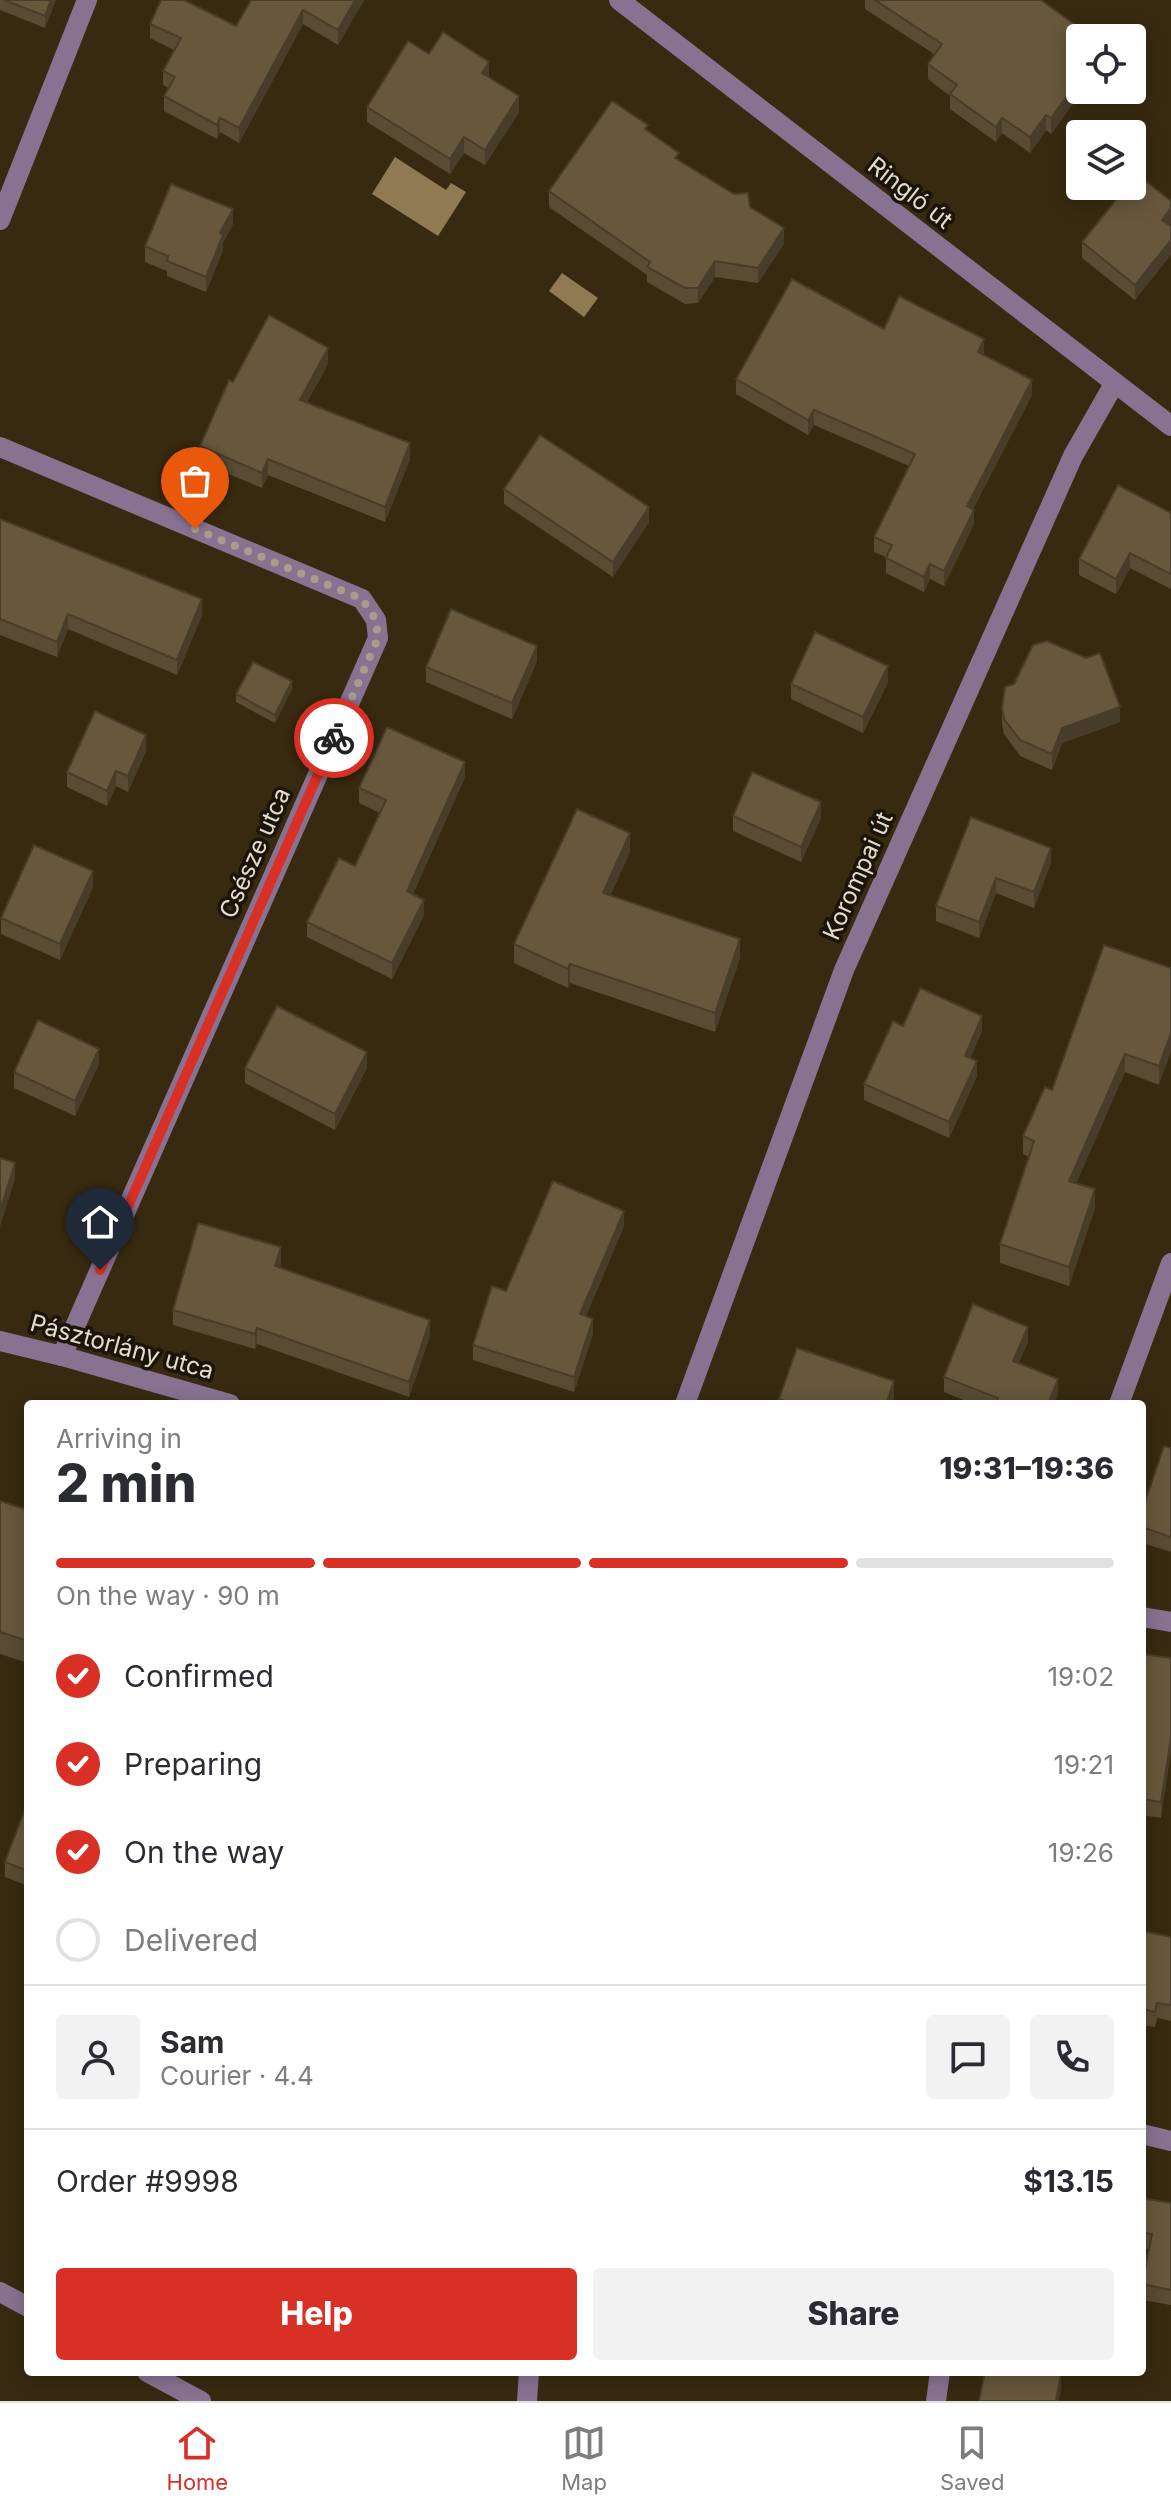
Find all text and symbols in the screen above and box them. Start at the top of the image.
map controls [1066,24,1146,200]
button: locate [1066,24,1146,104]
button: layers [1066,120,1146,200]
street label: Ringló út [862,151,958,235]
pin [161,447,229,529]
icon: bag [173,459,217,503]
courier [294,698,374,778]
icon: bike [312,716,356,760]
street label: Csésze utca [213,783,296,923]
street label: Korompai út [817,807,899,944]
pin [66,1188,134,1270]
icon: home [78,1200,122,1244]
street label: Pásztorlány utca [27,1308,217,1385]
text: Arriving in [56,1423,182,1454]
text: 19:31–19:36 [939,1450,1114,1486]
text: 2 min [56,1452,197,1515]
text: On the way · 90 m [56,1580,280,1611]
icon: check [56,1654,100,1698]
text: Confirmed [124,1658,274,1694]
text: 19:02 [1048,1661,1114,1692]
icon: check [56,1742,100,1786]
text: Preparing [124,1746,262,1782]
text: 19:21 [1053,1749,1114,1780]
icon: check [56,1830,100,1874]
text: On the way [124,1834,284,1870]
text: 19:26 [1048,1837,1114,1868]
text: Delivered [124,1922,258,1958]
button: person [56,2015,140,2099]
button: chat [926,2015,1010,2099]
button: phone [1030,2015,1114,2099]
text: Sam [160,2024,224,2060]
text: Courier · 4.4 [160,2060,314,2091]
text: Order #9998 [56,2163,239,2199]
text: $13.15 [1023,2163,1114,2199]
button: Help [56,2268,577,2360]
button: Share [593,2268,1114,2360]
tab: Home [167,2421,228,2495]
tab: Map [561,2421,607,2495]
tab: Saved [940,2421,1004,2495]

